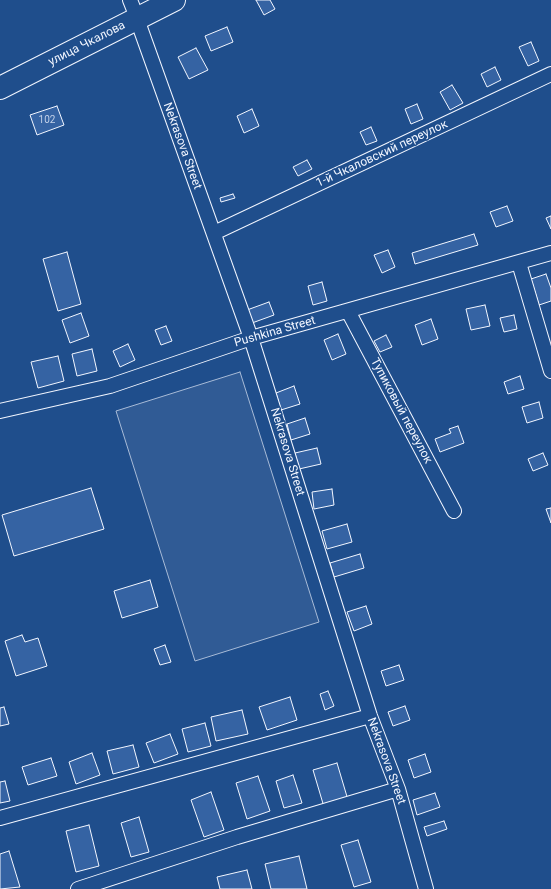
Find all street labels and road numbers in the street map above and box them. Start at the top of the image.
street label: улица Чкалова [46,18,128,70]
street label: Nekrasova Street [160,101,204,191]
street label: 1-й Чкаловский переулок [314,117,450,191]
street label: Pushkina Street [233,314,317,350]
street label: Тупиковый переулок [367,356,435,466]
street label: Nekrasova Street [267,406,307,498]
street label: Nekrasova Street [364,716,408,806]

